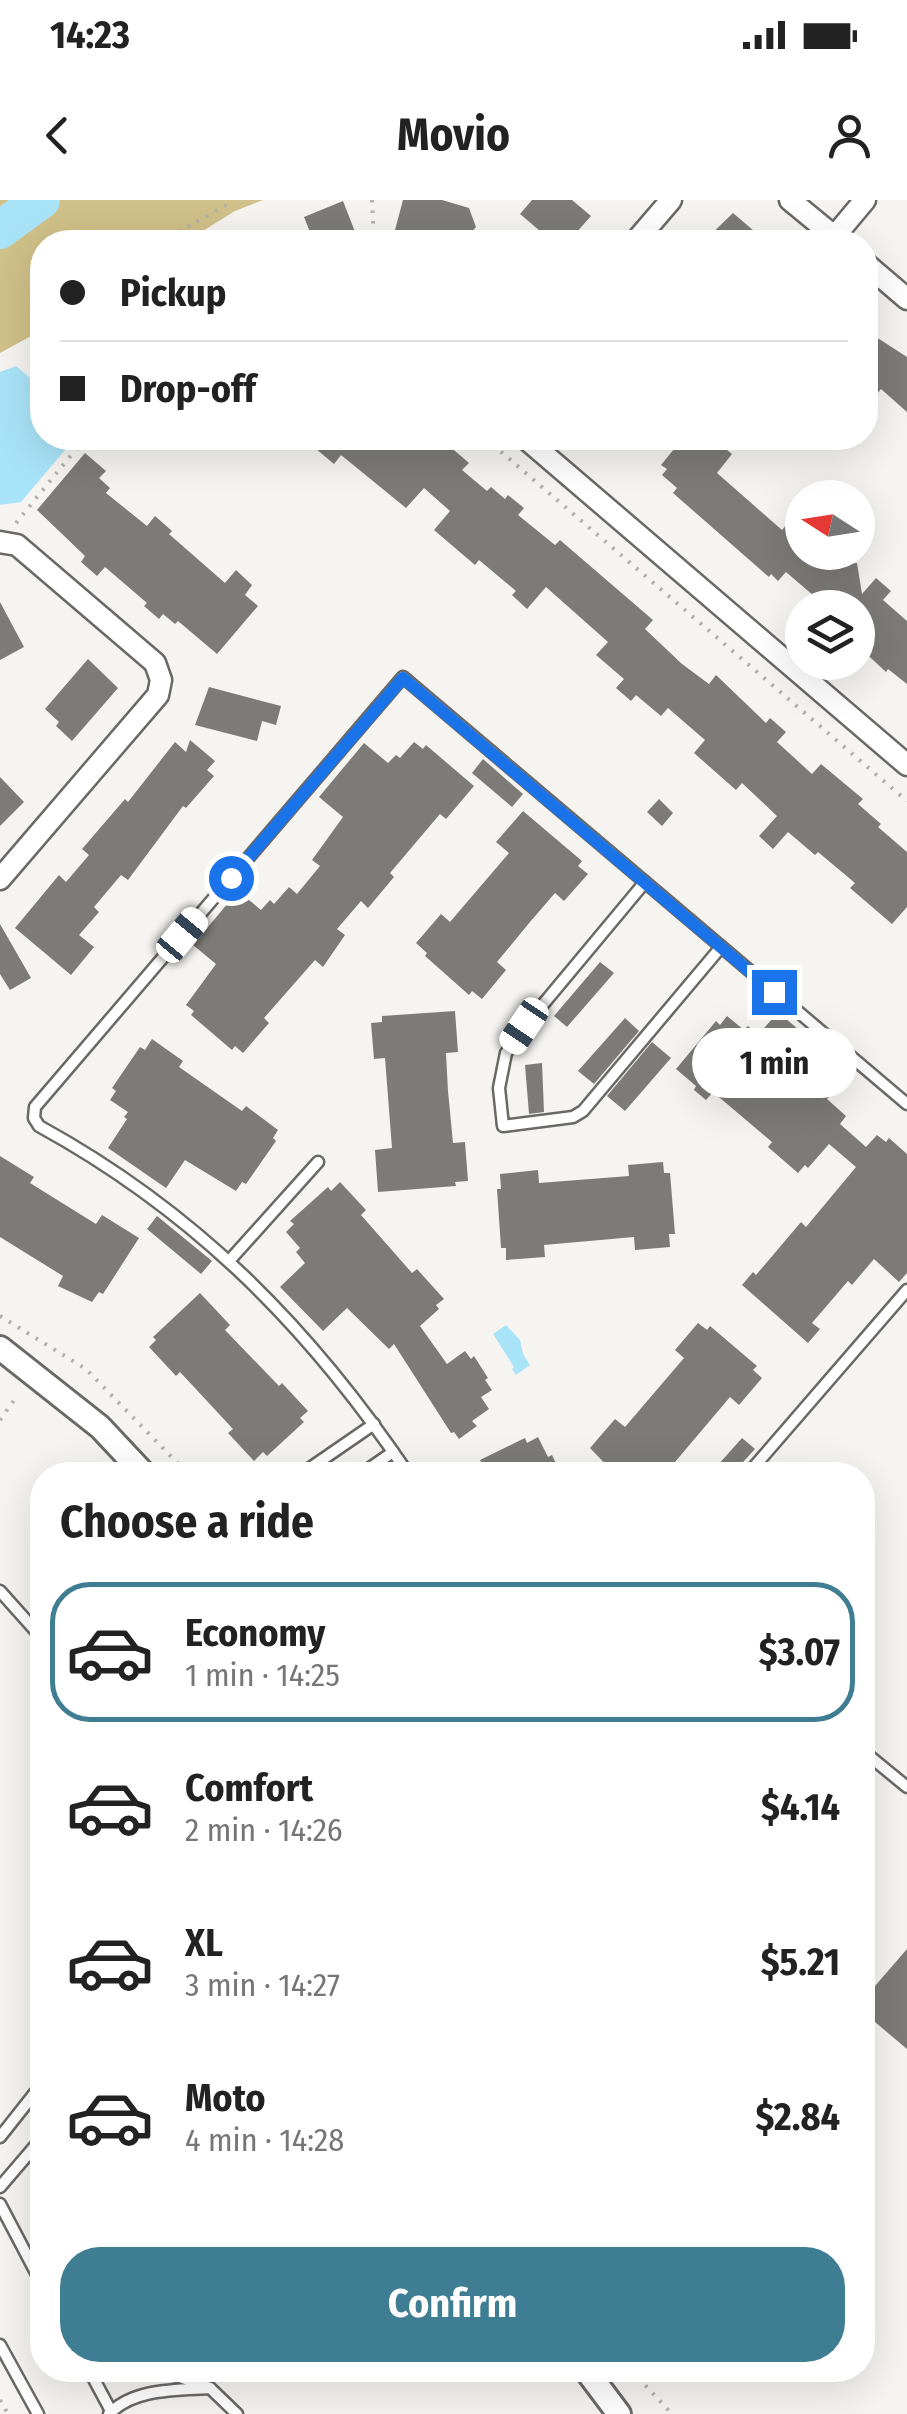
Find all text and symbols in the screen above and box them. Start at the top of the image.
text: 14:23 [50,12,130,58]
icon: back [30,108,85,163]
text: Movio [397,108,510,162]
icon: person [822,108,877,163]
text: Pickup [120,270,226,316]
text: Drop-off [120,366,256,412]
north arrow [785,480,875,570]
map controls [785,480,875,680]
button: layers [785,590,875,680]
route start [209,856,254,901]
car [151,902,213,968]
route end [752,970,797,1015]
car [495,993,553,1059]
callout: 1 min [692,1027,856,1097]
text: 1 min [740,1044,809,1082]
text: Choose a ride [60,1495,314,1549]
icon: car [65,1607,155,1697]
text: Economy [185,1610,325,1656]
text: $3.07 [759,1629,840,1675]
text: 1 min · 14:25 [185,1656,340,1694]
icon: car [65,1762,155,1852]
text: Comfort [185,1765,313,1811]
text: $4.14 [761,1784,840,1830]
text: 2 min · 14:26 [185,1811,343,1849]
icon: car [65,1917,155,2007]
text: XL [185,1920,223,1966]
text: $5.21 [761,1939,840,1985]
text: 3 min · 14:27 [185,1966,340,2004]
icon: car [65,2072,155,2162]
text: Moto [185,2075,266,2121]
text: $2.84 [756,2094,840,2140]
text: 4 min · 14:28 [185,2121,344,2159]
button: Confirm [60,2247,845,2362]

